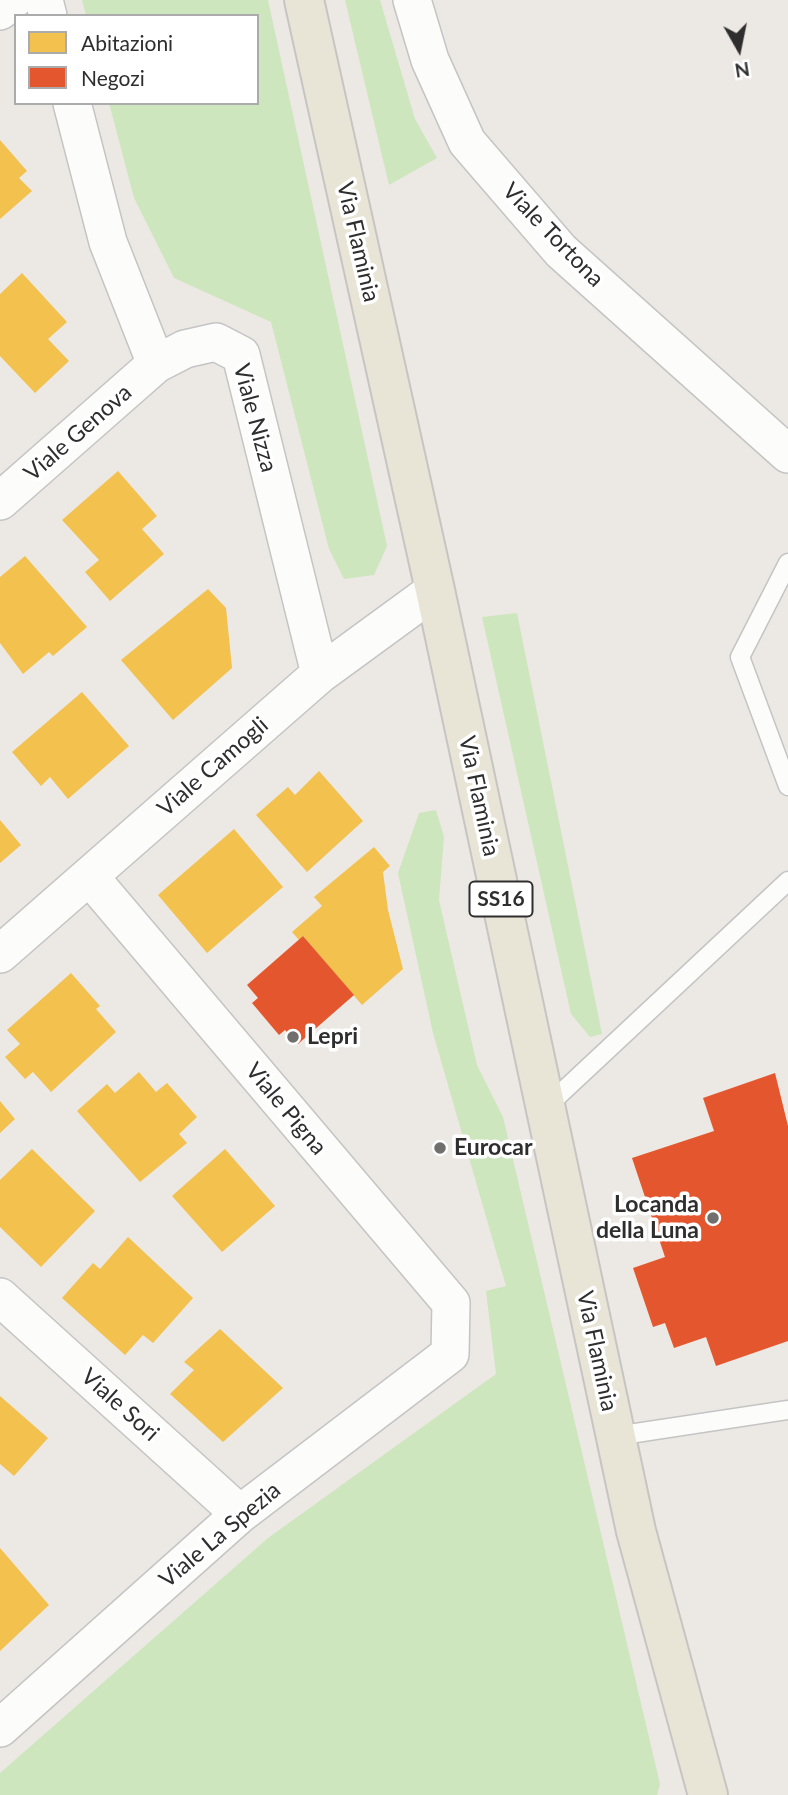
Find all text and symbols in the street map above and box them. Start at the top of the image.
legend [14,14,259,105]
north arrow [704,14,774,84]
text: Abitazioni [81,30,173,55]
text: N [733,58,751,83]
text: Negozi [81,65,145,90]
street label: Viale Tortona [497,177,609,293]
street label: Via Flaminia [331,179,385,305]
street label: Viale Nizza [227,361,283,475]
street label: Viale Genova [19,379,137,487]
street label: Viale Camogli [152,711,274,823]
street label: Via Flaminia [453,733,505,859]
road number: SS16 [470,881,532,916]
place label: Lepri [307,1023,358,1051]
marker: Lepri [285,1029,301,1045]
street label: Viale Pigna [240,1057,332,1161]
place label: Eurocar [454,1134,533,1162]
marker: Eurocar [432,1140,448,1156]
place label: Locanda della Luna [596,1191,699,1245]
marker: Locanda della Luna [705,1210,721,1226]
street label: Via Flaminia [571,1288,623,1414]
street label: Viale Sori [75,1363,165,1447]
street label: Viale La Spezia [154,1476,286,1594]

